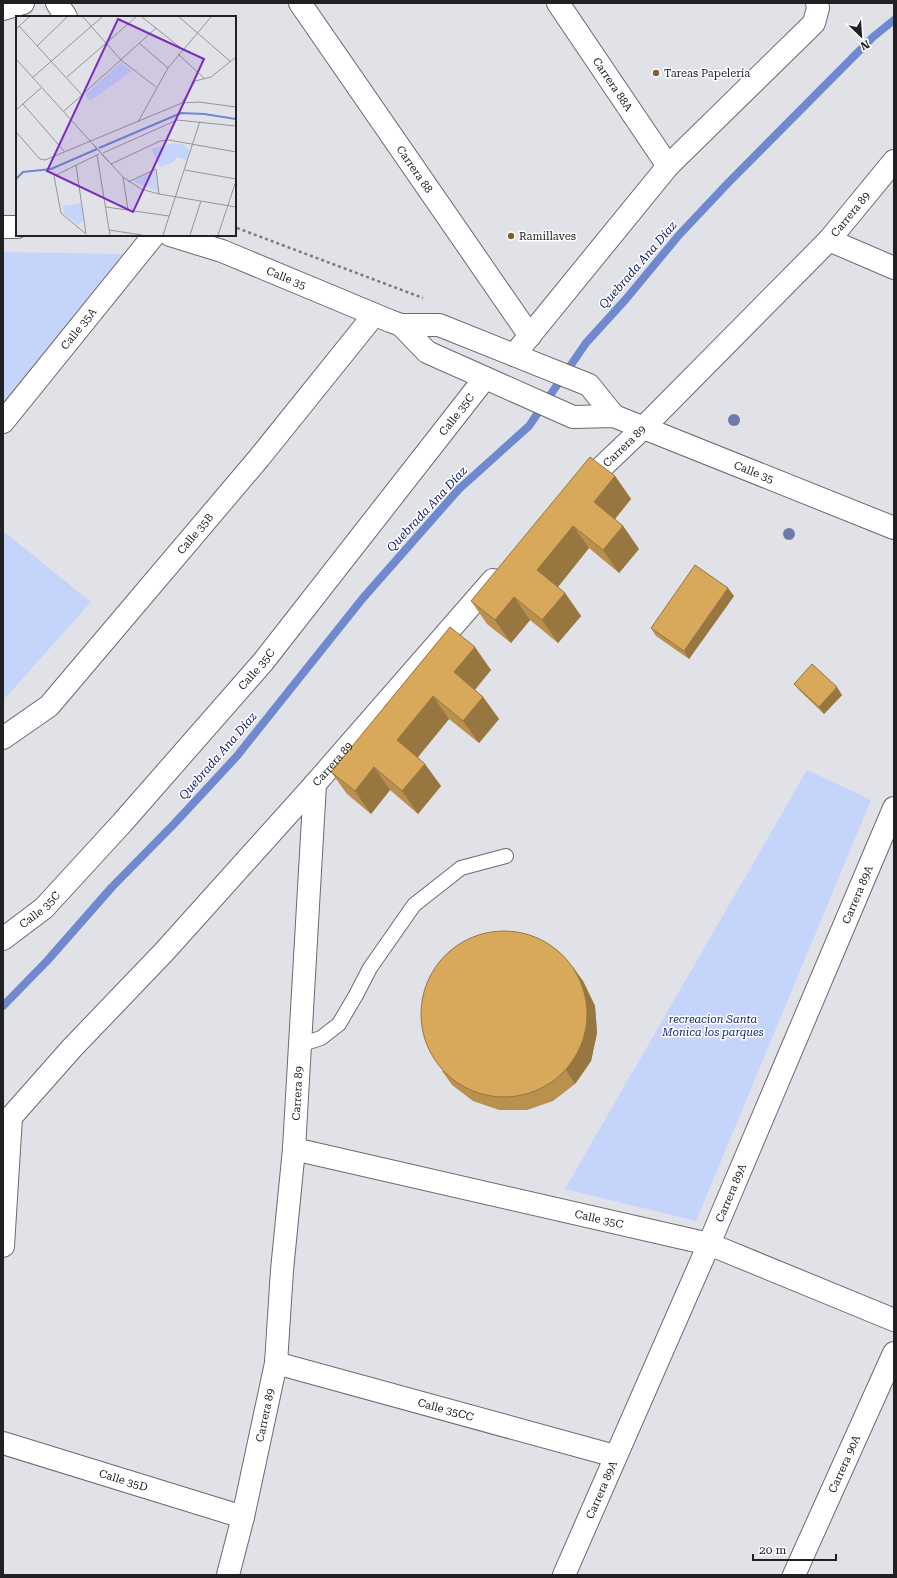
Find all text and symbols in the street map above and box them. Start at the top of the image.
inset map [16,16,236,236]
north arrow [841,16,881,56]
text: N [858,37,872,53]
street label: Carrera 88A [590,55,635,114]
place label: Tareas Papelería [664,67,750,80]
marker: Tareas Papelería [651,68,661,78]
street label: Carrera 88 [394,143,435,196]
street label: Carrera 89 [828,189,873,240]
water label: Quebrada Ana Díaz [596,218,680,312]
place label: Ramillaves [519,230,576,243]
marker: Ramillaves [506,231,516,241]
street label: Calle 35 [264,264,308,292]
street label: Calle 35A [58,305,100,352]
street label: Calle 35C [436,391,477,438]
street label: Carrera 89 [600,423,648,470]
street label: Calle 35 [732,459,776,486]
water label: Quebrada Ana Díaz [384,464,470,554]
street label: Calle 35B [175,511,216,557]
street label: Calle 35C [236,646,278,693]
water label: Quebrada Ana Díaz [176,709,260,803]
street label: Carrera 89 [310,740,356,789]
street label: Carrera 89A [840,863,876,926]
street label: Calle 35C [17,889,63,931]
park label: recreacion Santa Monica los parques [661,1013,764,1039]
street label: Carrera 89 [290,1066,306,1121]
street label: Carrera 89A [713,1162,749,1224]
street label: Calle 35C [573,1207,625,1231]
street label: Carrera 89 [253,1387,277,1443]
street label: Calle 35CC [416,1396,475,1424]
street label: Carrera 90A [826,1433,863,1495]
street label: Carrera 89A [583,1459,620,1521]
street label: Calle 35D [97,1467,149,1494]
scale bar [753,1536,836,1562]
text: 20 m [759,1543,786,1557]

